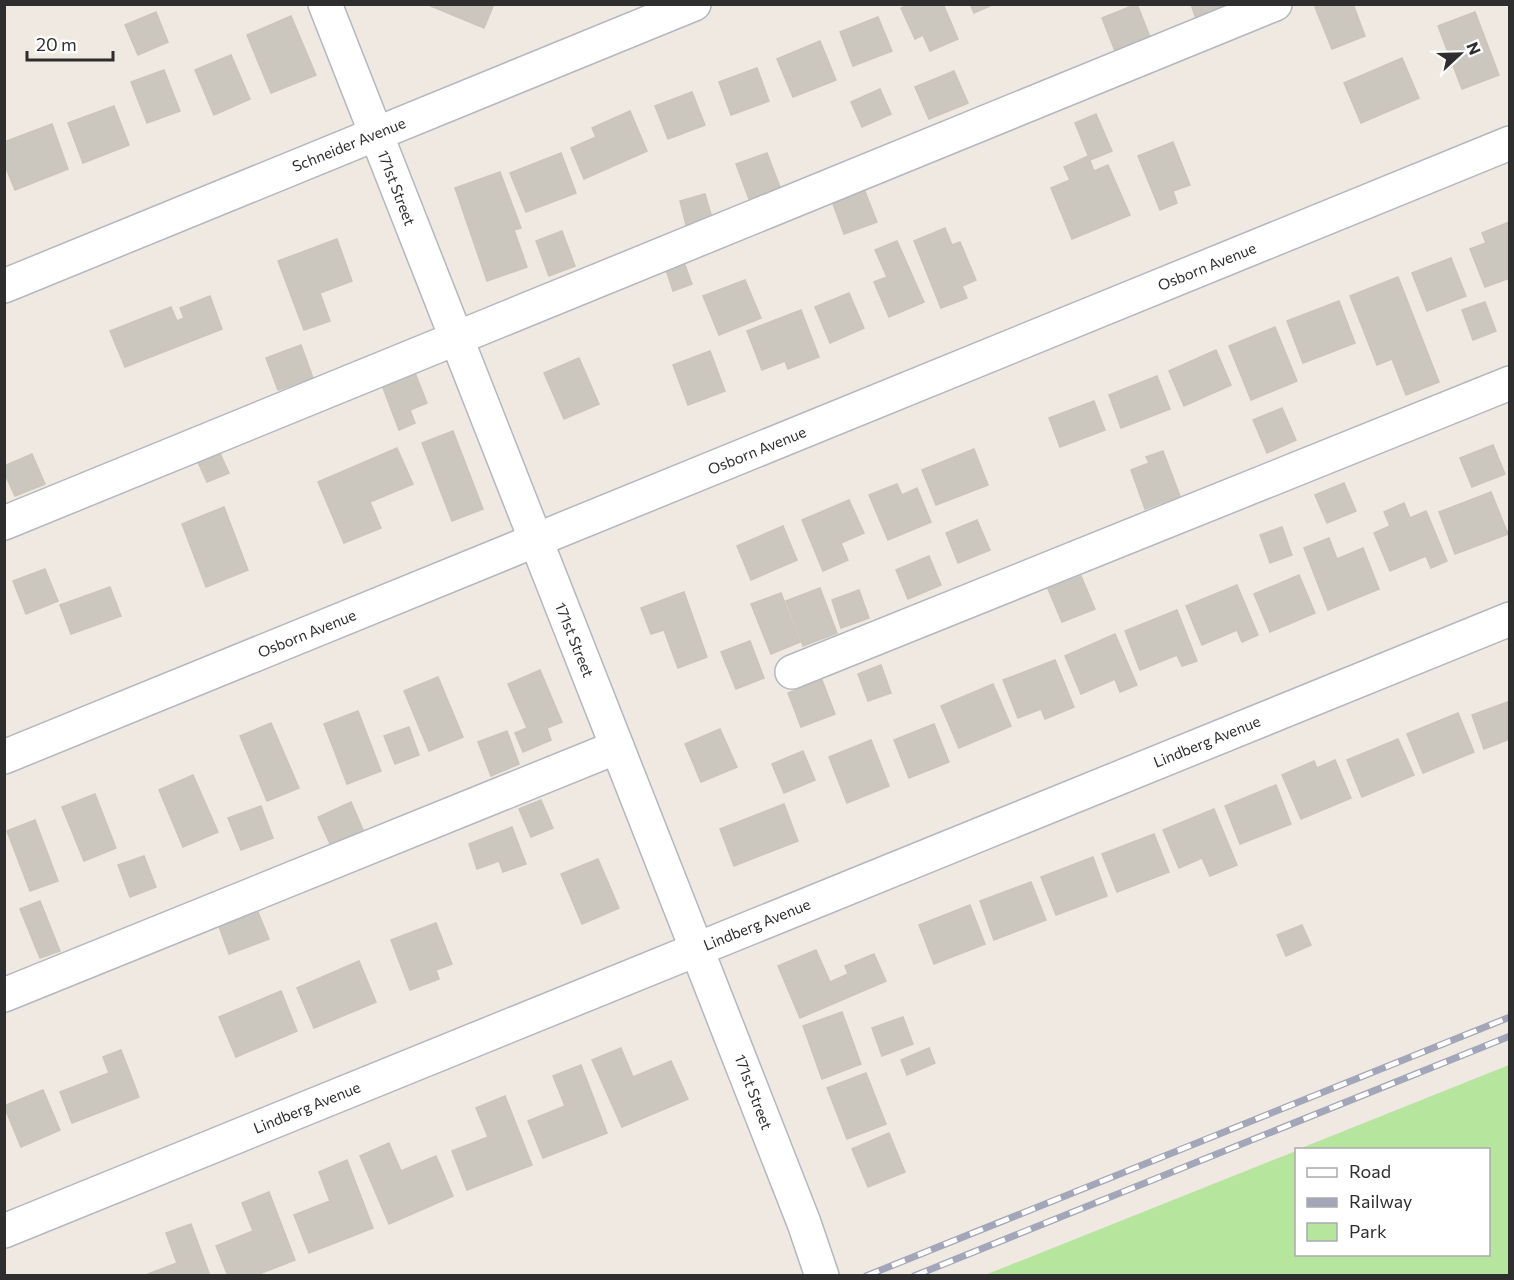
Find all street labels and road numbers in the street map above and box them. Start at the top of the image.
street label: Schneider Avenue [289,113,408,175]
street label: 171st Street [374,148,419,228]
street label: Osborn Avenue [1155,238,1258,294]
street label: Osborn Avenue [705,422,808,478]
street label: 171st Street [552,600,598,680]
street label: Osborn Avenue [255,605,358,661]
street label: Lindberg Avenue [1151,711,1263,771]
street label: Lindberg Avenue [701,894,813,954]
street label: 171st Street [731,1052,776,1132]
street label: Lindberg Avenue [251,1077,363,1137]

